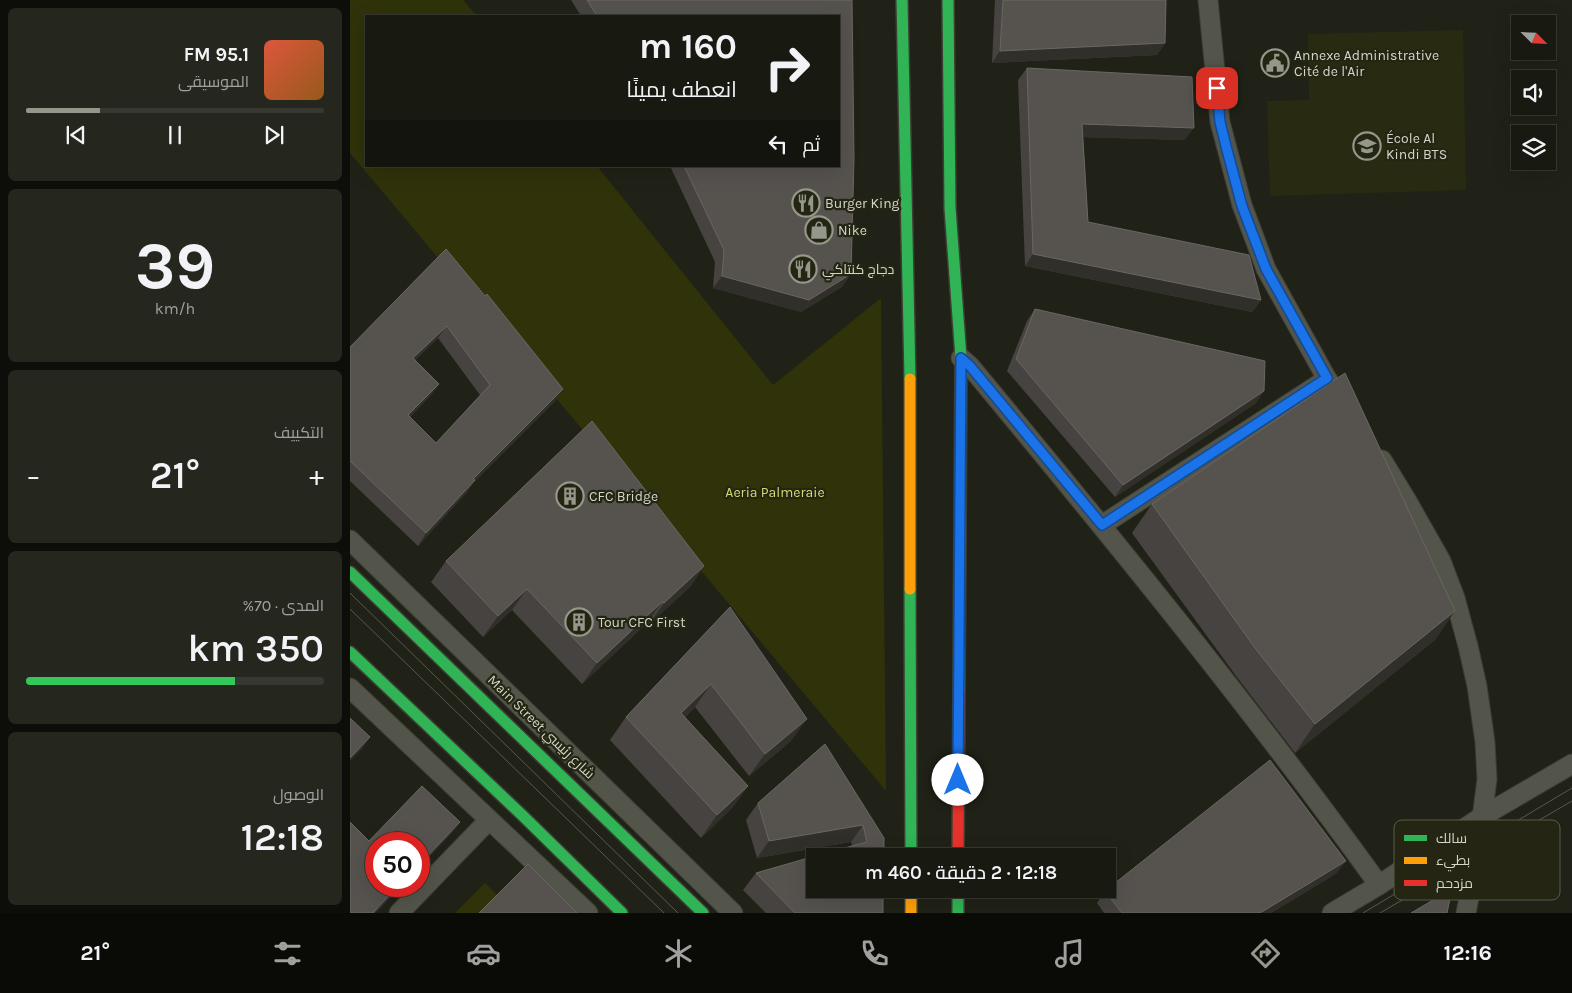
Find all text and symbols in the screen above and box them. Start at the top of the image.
north arrow [1511,15,1556,60]
map controls [1511,15,1556,170]
text: 160 m [639,26,737,67]
icon: right [755,35,820,100]
text: 95.1 FM [184,44,249,66]
place label: Annexe Administrative Cité de l'Air [1294,47,1439,80]
public building icon: Annexe Administrative Cité de l'Air [1260,48,1290,78]
pin [1196,67,1238,109]
button: sound [1511,70,1556,115]
text: الموسيقى [178,72,249,91]
icon: arrive [1203,74,1231,102]
text: انعطف يمينًا [626,77,737,103]
icon: previous [62,121,90,149]
icon: pause [161,121,189,149]
icon: next [260,121,288,149]
button: layers [1511,125,1556,170]
place label: École Al Kindi BTS [1386,129,1447,163]
icon: left [764,130,792,158]
school or university icon: École Al Kindi BTS [1352,131,1382,161]
text: ثم [802,134,820,156]
restaurant icon: Burger King [791,188,821,218]
place label: Burger King [825,195,900,212]
shop icon: Nike [804,215,834,245]
place label: Nike [838,222,867,239]
text: 39 [135,228,215,304]
restaurant icon: دجاج كنتاكي [788,254,818,284]
place label: دجاج كنتاكي [822,261,894,281]
text: km/h [155,299,195,318]
text: التكييف [274,423,324,442]
text: 21° [150,453,200,498]
text: − [26,459,41,492]
text: + [309,459,324,492]
building icon: CFC Bridge [555,481,585,511]
park label: Aeria Palmeraie [725,484,825,501]
place label: CFC Bridge [589,488,658,505]
text: المدى · 70% [243,596,324,615]
building icon: Tour CFC First [564,607,594,637]
place label: Tour CFC First [598,614,685,631]
text: 350 km [188,626,324,671]
street label: Main Street شارع رئيسي [483,671,598,784]
position arrow [931,753,983,805]
text: الوصول [273,785,324,804]
text: 12:18 [241,815,324,860]
legend [1394,820,1560,900]
text: سالك [1436,830,1467,847]
speed limit sign: 50 [365,832,430,897]
text: بطيء [1436,852,1470,872]
text: 12:18 · 2 دقيقة · 460 m [865,862,1057,884]
text: مزدحم [1436,875,1473,893]
icon: filters [270,936,305,971]
icon: car [466,936,501,971]
icon: climate [661,936,696,971]
icon: phone [857,936,892,971]
icon: music [1052,936,1087,971]
icon: directions [1248,936,1283,971]
text: 21° [80,940,110,966]
text: 12:16 [1443,940,1492,966]

